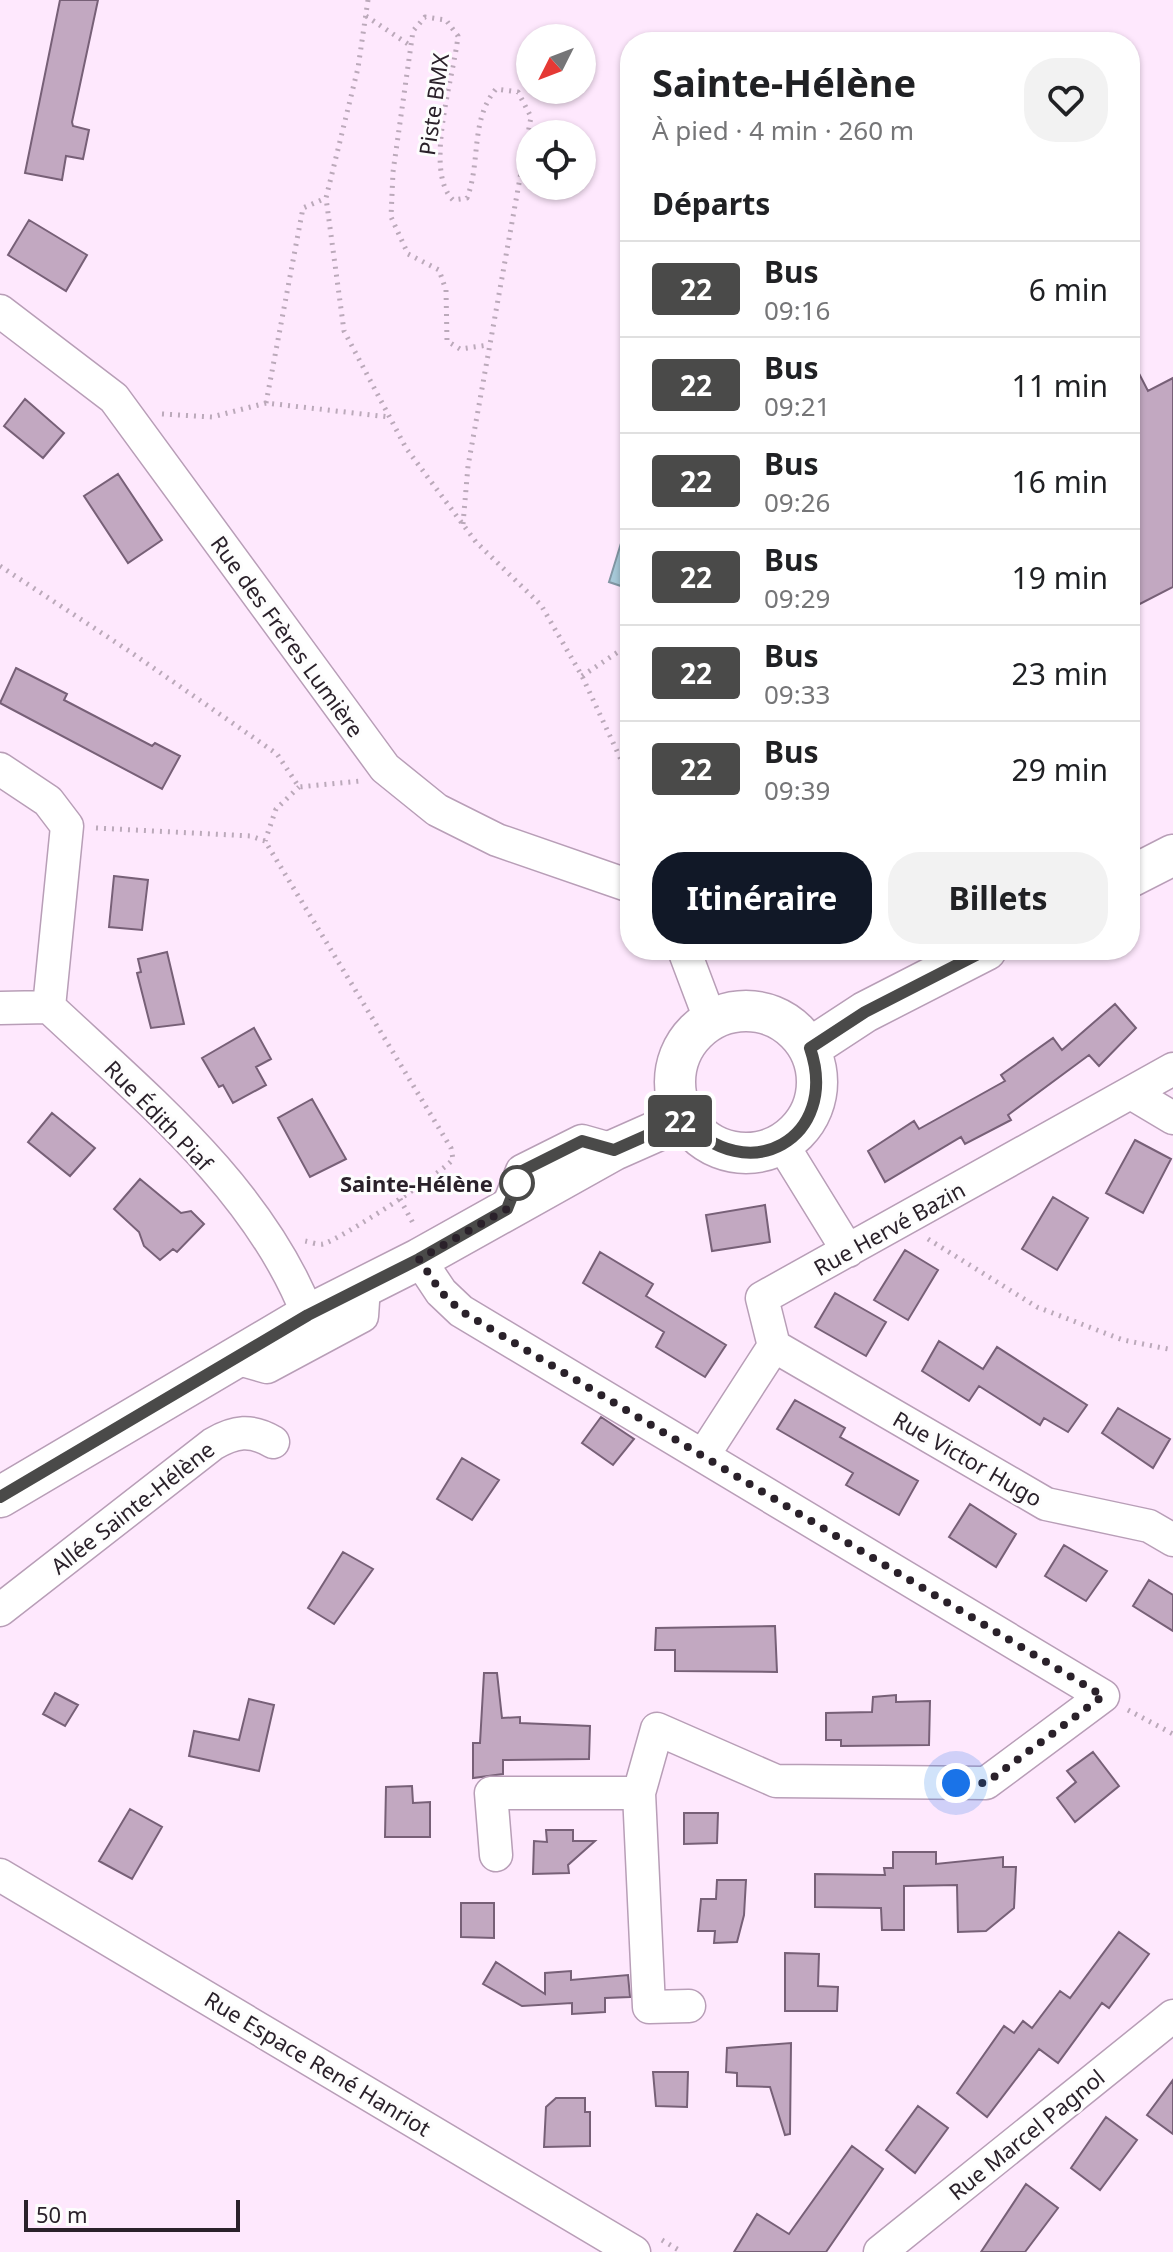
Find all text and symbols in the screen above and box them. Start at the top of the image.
north arrow [516,24,596,104]
map controls [516,24,596,200]
street label: Piste BMX [411,51,455,157]
text: Sainte-Hélène [652,56,916,108]
button: heart [1024,58,1108,142]
text: À pied · 4 min · 260 m [652,112,914,148]
button: locate [516,120,596,200]
text: Départs [652,183,770,224]
text: Bus [764,251,819,292]
text: 6 min [1029,269,1108,310]
text: 22 [680,270,712,308]
text: 09:16 [764,292,830,328]
text: Bus [764,347,819,388]
text: 11 min [1012,365,1108,406]
text: 22 [680,366,712,404]
text: 09:21 [764,388,830,424]
text: Bus [764,443,819,484]
text: 16 min [1012,461,1108,502]
text: 22 [680,462,712,500]
text: 09:26 [764,484,830,520]
street label: Rue des Frères Lumière [205,529,371,743]
text: Bus [764,539,819,580]
text: 19 min [1012,557,1108,598]
text: 22 [680,558,712,596]
text: 09:29 [764,580,830,616]
text: Bus [764,635,819,676]
text: 23 min [1012,653,1108,694]
text: 22 [680,654,712,692]
text: 09:33 [764,676,830,712]
text: Bus [764,731,819,772]
text: 29 min [1012,749,1108,790]
text: 22 [680,750,712,788]
text: 09:39 [764,772,830,808]
button: Itinéraire [652,852,872,944]
button: Billets [888,852,1108,944]
street label: Rue Édith Piaf [99,1053,220,1178]
line badge: 22 [644,1095,716,1147]
text: 22 [664,1102,696,1140]
marker: Sainte-Hélène [500,1166,534,1200]
place label: Sainte-Hélène [340,1168,493,1198]
street label: Rue Hervé Bazin [808,1174,970,1282]
street label: Rue Victor Hugo [888,1403,1048,1513]
street label: Allée Sainte-Hélène [44,1434,220,1580]
your location [936,1763,976,1803]
street label: Rue Espace René Hanriot [199,1983,437,2143]
street label: Rue Marcel Pagnol [942,2062,1110,2206]
scale bar [24,2196,240,2232]
text: 50 m [36,2199,87,2229]

